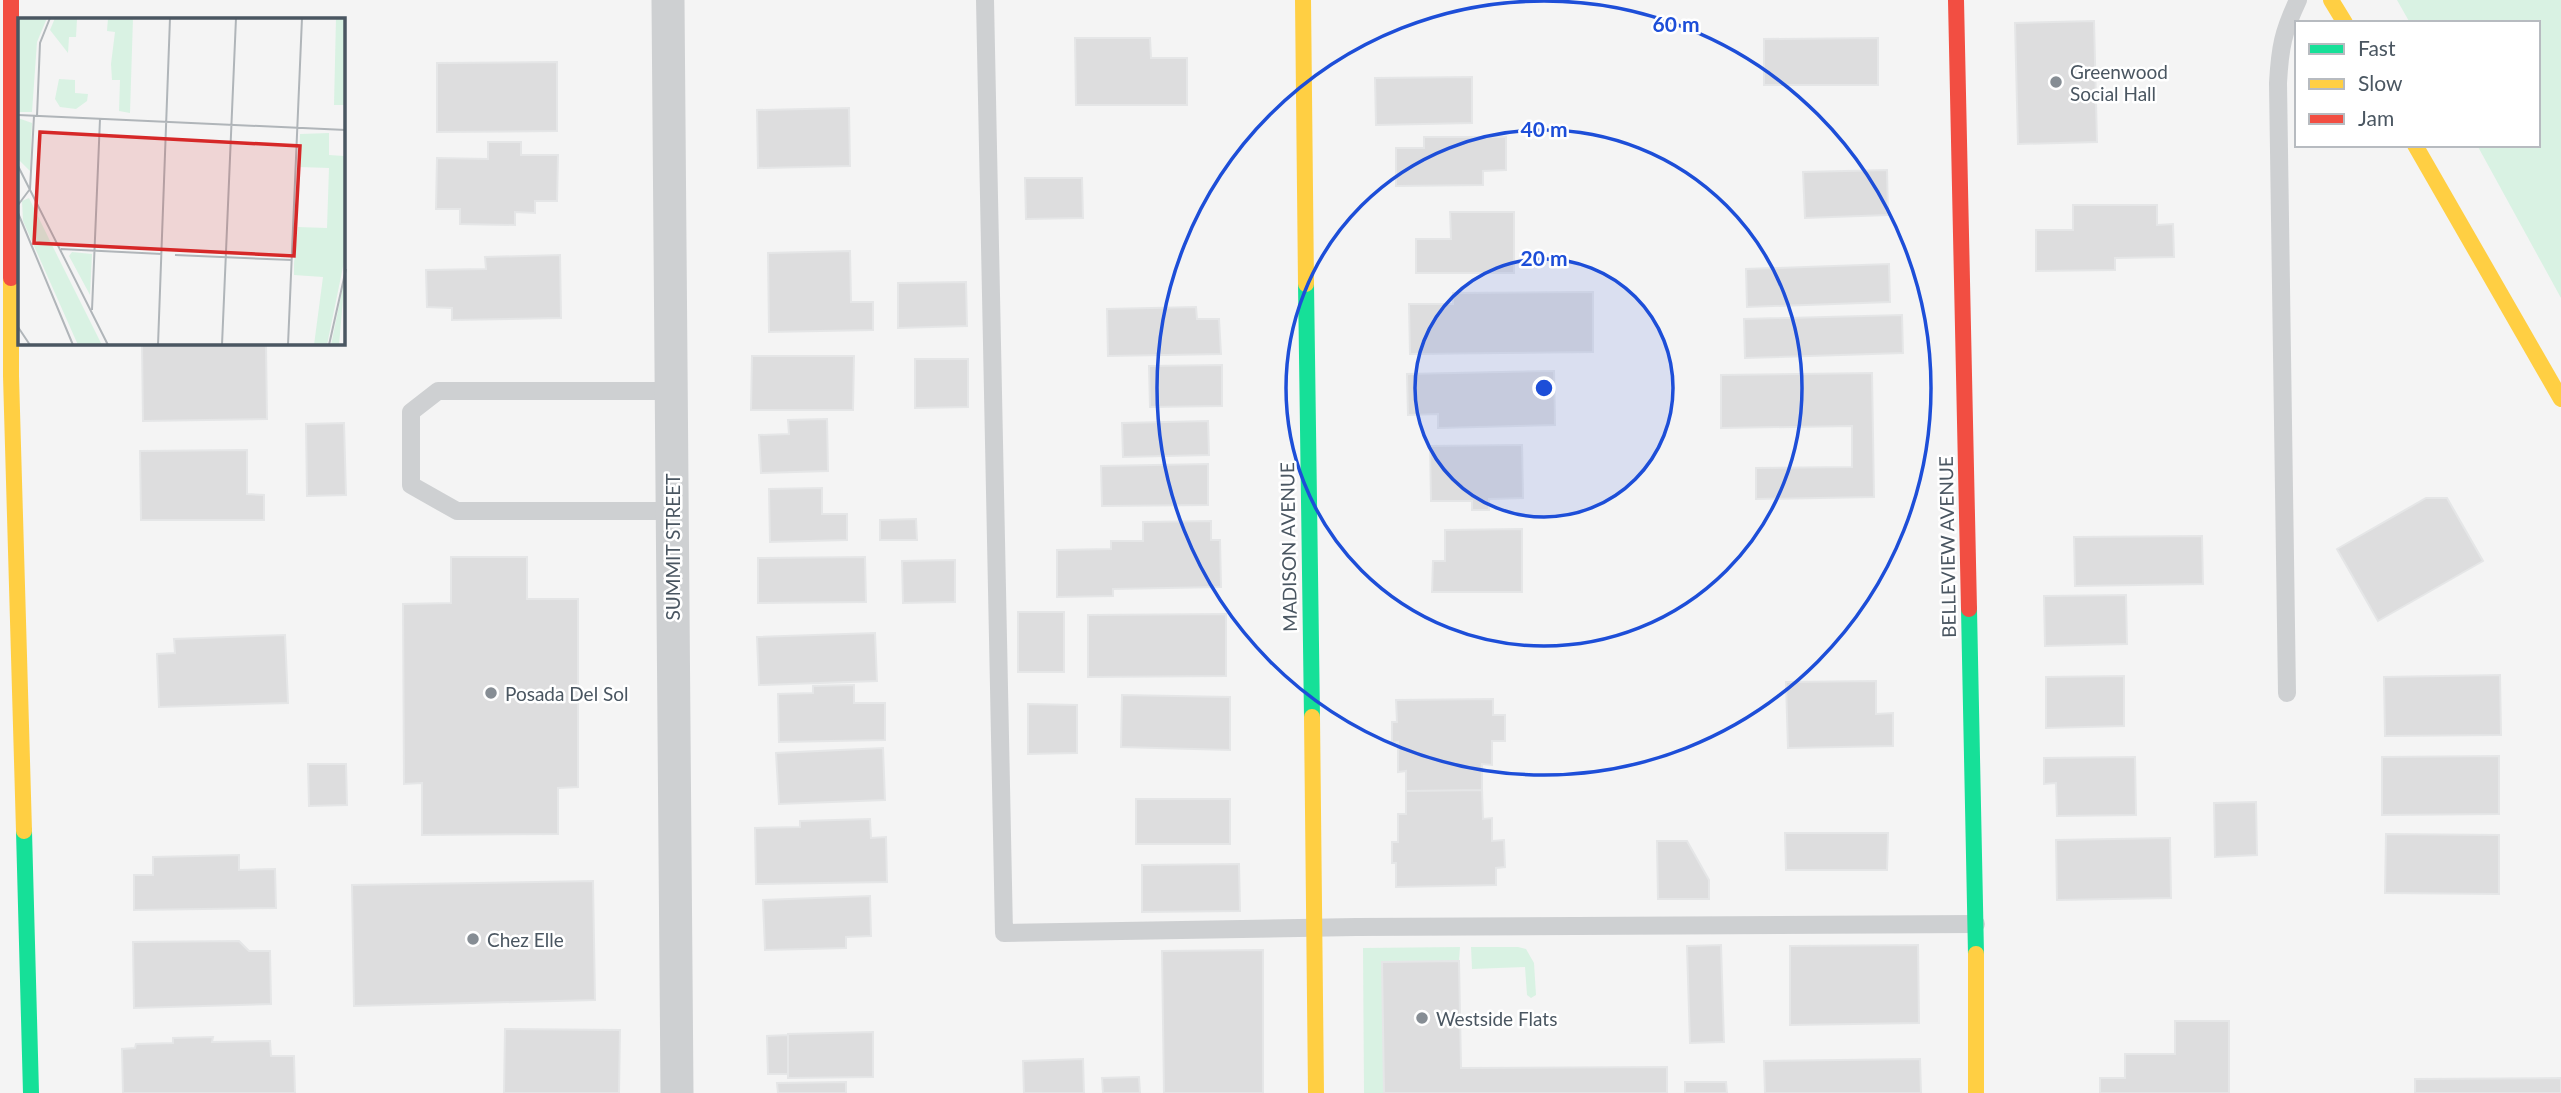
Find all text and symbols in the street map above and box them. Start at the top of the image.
text: 60 m [1652,11,1700,36]
inset map [18,18,345,345]
legend [2295,21,2540,147]
text: Fast [2358,35,2396,60]
place label: Greenwood Social Hall [2070,60,2168,105]
text: Slow [2358,70,2403,95]
marker: Greenwood Social Hall [2048,74,2064,90]
text: Jam [2358,105,2394,130]
text: 40 m [1520,116,1568,141]
text: 20 m [1520,245,1568,270]
centre of rings [1532,376,1556,400]
street label: BELLEVIEW AVENUE [1934,456,1960,638]
street label: MADISON AVENUE [1275,462,1301,632]
street label: SUMMIT STREET [661,474,684,621]
place label: Posada Del Sol [505,682,629,705]
marker: Posada Del Sol [483,685,499,701]
place label: Chez Elle [487,928,564,951]
marker: Chez Elle [465,931,481,947]
place label: Westside Flats [1436,1007,1557,1030]
marker: Westside Flats [1414,1010,1430,1026]

